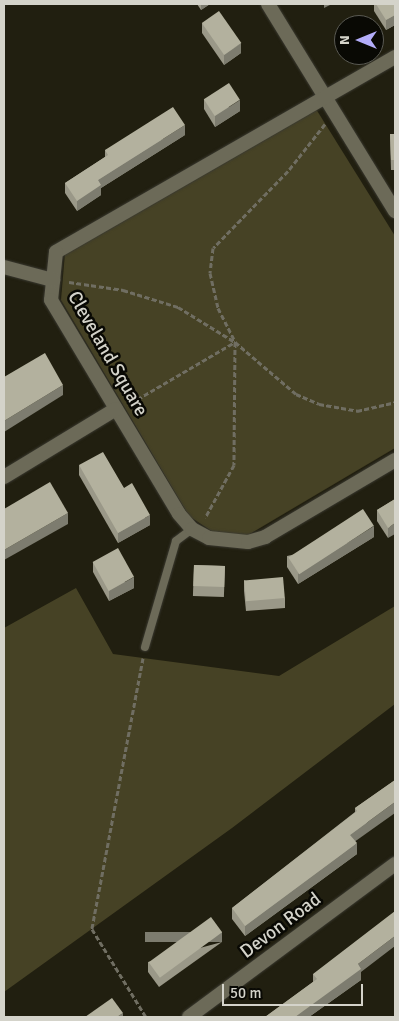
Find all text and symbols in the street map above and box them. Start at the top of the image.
north arrow [334,15,384,65]
text: N [336,35,353,45]
street label: Cleveland Square [62,287,152,421]
street label: Devon Road [236,888,326,964]
scale bar [224,974,365,1006]
text: 50 m [230,984,261,1002]

